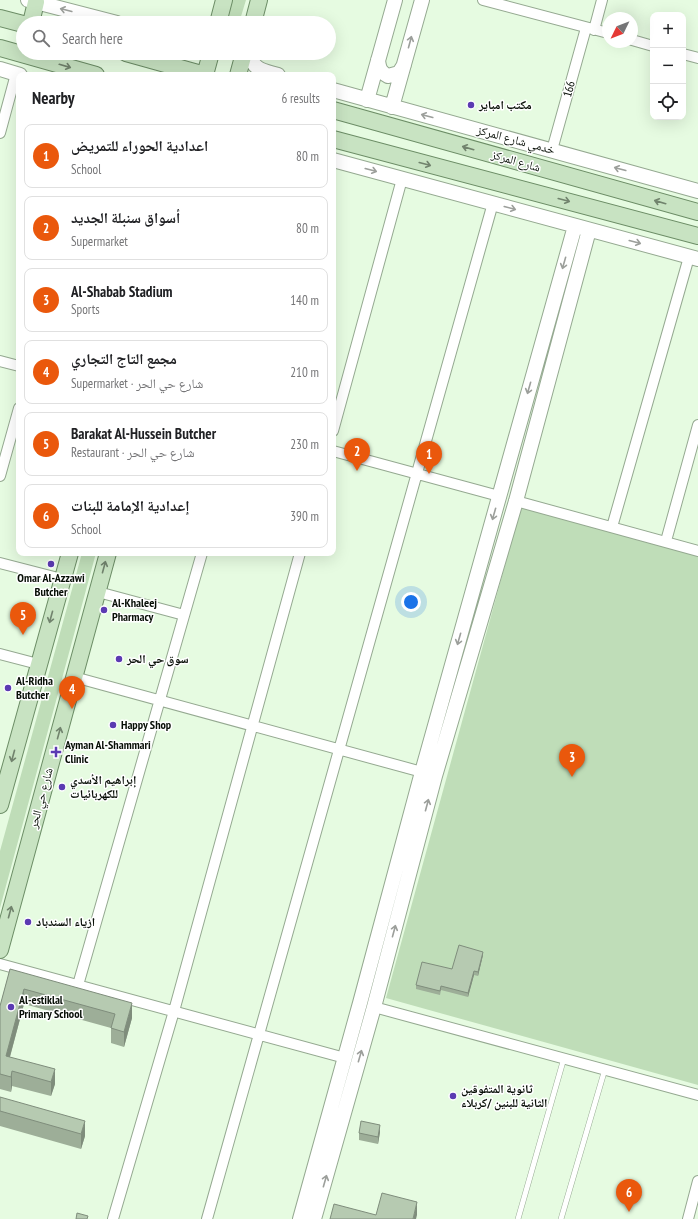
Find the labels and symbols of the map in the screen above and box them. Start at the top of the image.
one-way arrow [60,6,73,13]
north arrow [602,12,638,48]
one-way arrow [407,36,414,49]
one-way arrow [58,63,71,70]
street label: 166 [559,79,578,99]
place label: مكتب امباير [478,97,532,112]
marker: مكتب امباير [466,100,476,110]
one-way arrow [421,112,434,119]
street label: خدمي شارع المركز [474,122,557,160]
one-way arrow [462,144,475,151]
street label: شارع المركز [489,146,543,176]
one-way arrow [418,160,431,168]
one-way arrow [614,165,627,172]
one-way arrow [364,167,377,175]
one-way arrow [557,197,570,205]
one-way arrow [654,198,667,205]
one-way arrow [503,205,516,212]
one-way arrow [628,239,641,246]
one-way arrow [560,256,567,269]
one-way arrow [525,382,532,395]
pin: 2 [344,438,370,471]
pin: 1 [416,441,442,474]
one-way arrow [490,507,497,520]
marker: Omar Al-Azzawi Butcher [46,559,56,569]
one-way arrow [101,560,109,573]
place label: Omar Al-Azzawi Butcher [17,570,85,599]
your location [401,592,421,612]
place label: Al-Khaleej Pharmacy [111,595,157,624]
pin: 5 [10,602,36,635]
marker: Al-Khaleej Pharmacy [99,605,109,615]
one-way arrow [47,610,54,623]
one-way arrow [455,632,462,645]
place label: سوق حي الحر [126,651,189,669]
marker: سوق حي الحر [114,654,124,664]
place label: Al-Ridha Butcher [15,673,53,702]
pin: 4 [59,676,85,709]
marker: Al-Ridha Butcher [3,683,13,693]
place label: Happy Shop [121,717,172,732]
marker: Happy Shop [108,720,118,730]
one-way arrow [56,726,63,739]
place label: Ayman Al-Shammari Clinic [64,737,151,766]
pin: 3 [559,744,585,777]
marker: Ayman Al-Shammari Clinic [50,746,62,758]
one-way arrow [9,749,16,762]
street label: شارع حي الحر [25,766,59,832]
place label: إبراهيم الأسدي للكهربائيات [70,772,136,801]
marker: إبراهيم الأسدي للكهربائيات [57,782,67,792]
one-way arrow [424,799,432,812]
one-way arrow [7,906,14,919]
place label: ازياء السندباد [36,914,95,929]
marker: ازياء السندباد [23,917,33,927]
one-way arrow [391,925,398,938]
place label: Al-estiklal Primary School [18,992,83,1021]
marker: Al-estiklal Primary School [6,1002,16,1012]
one-way arrow [357,1050,364,1063]
place label: ثانوية المتفوقين الثانية للبنين /كربلاء [461,1081,548,1111]
marker: ثانوية المتفوقين الثانية للبنين /كربلاء [448,1091,458,1101]
one-way arrow [322,1175,329,1188]
pin: 6 [616,1179,642,1212]

